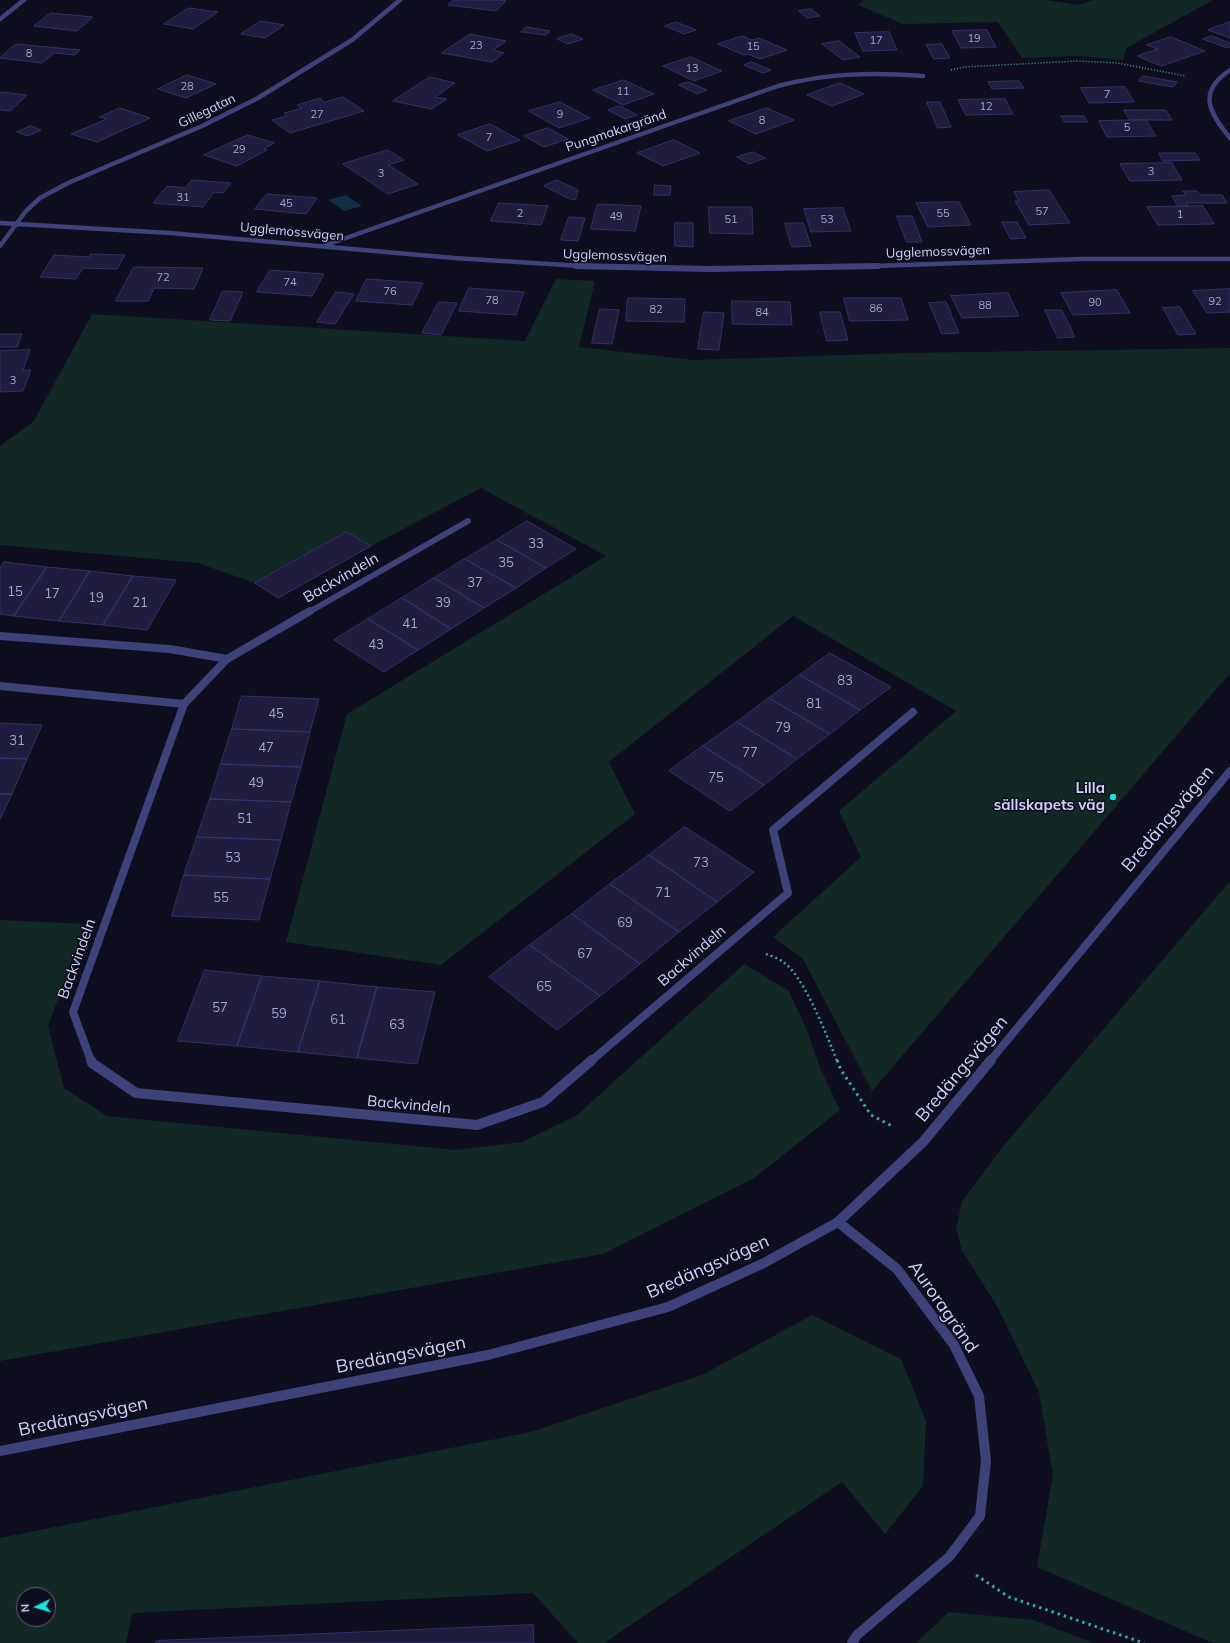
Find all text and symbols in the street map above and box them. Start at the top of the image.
house number: 19 [967,32,981,46]
house number: 17 [869,34,883,48]
house number: 23 [469,39,483,53]
house number: 15 [746,40,760,54]
house number: 8 [26,47,32,61]
house number: 13 [685,62,699,76]
house number: 28 [180,80,194,94]
house number: 11 [616,85,630,99]
house number: 7 [1104,88,1110,102]
street label: Gillegatan [176,91,238,131]
house number: 12 [979,100,993,114]
street label: Pungmakargränd [564,106,668,156]
house number: 27 [310,108,324,122]
house number: 9 [557,108,563,122]
house number: 8 [759,114,765,128]
house number: 5 [1124,121,1130,135]
house number: 7 [486,131,492,145]
house number: 29 [232,143,246,157]
house number: 3 [1148,165,1154,179]
house number: 3 [378,167,384,181]
house number: 31 [176,191,190,205]
house number: 45 [279,197,293,211]
house number: 57 [1035,205,1049,219]
house number: 2 [517,207,523,221]
house number: 55 [936,207,950,221]
house number: 1 [1177,208,1183,222]
house number: 49 [609,210,623,224]
house number: 51 [724,213,738,227]
house number: 53 [820,213,834,227]
street label: Ugglemossvägen [239,220,345,244]
street label: Ugglemossvägen [886,242,990,262]
street label: Ugglemossvägen [563,246,667,266]
house number: 72 [156,271,170,285]
house number: 74 [283,276,297,290]
house number: 76 [383,285,397,299]
house number: 78 [485,294,499,308]
house number: 92 [1208,295,1222,309]
house number: 90 [1088,296,1102,310]
house number: 88 [978,299,992,313]
house number: 86 [869,302,883,316]
house number: 82 [649,303,663,317]
house number: 84 [755,306,769,320]
house number: 3 [10,374,16,388]
house number: 33 [528,536,544,552]
street label: Backvindeln [300,549,382,607]
house number: 35 [498,555,514,571]
house number: 37 [467,575,483,591]
house number: 15 [7,584,23,600]
house number: 17 [44,586,60,602]
house number: 19 [88,590,104,606]
house number: 21 [132,595,148,611]
house number: 39 [435,595,451,611]
house number: 41 [402,616,418,632]
house number: 43 [368,637,384,653]
house number: 83 [837,673,853,689]
house number: 81 [806,696,822,712]
house number: 45 [268,706,284,722]
house number: 79 [775,720,791,736]
house number: 31 [9,733,25,749]
house number: 47 [258,740,274,756]
house number: 77 [742,745,758,761]
street label: Bredängsvägen [1117,762,1219,876]
house number: 75 [708,770,724,786]
house number: 49 [248,775,264,791]
place label: Lilla sällskapets väg [994,779,1105,814]
marker: Lilla sällskapets väg [1108,792,1118,802]
house number: 51 [237,811,253,827]
house number: 53 [225,850,241,866]
house number: 73 [693,855,709,871]
house number: 71 [655,885,671,901]
house number: 55 [213,890,229,906]
house number: 69 [617,915,633,931]
street label: Backvindeln [54,916,100,1002]
street label: Backvindeln [654,922,730,990]
house number: 67 [577,946,593,962]
house number: 65 [536,979,552,995]
house number: 57 [212,1000,228,1016]
house number: 59 [271,1006,287,1022]
house number: 61 [330,1012,346,1028]
street label: Bredängsvägen [911,1012,1013,1126]
house number: 63 [389,1017,405,1033]
street label: Backvindeln [366,1092,452,1118]
street label: Bredängsvägen [643,1230,773,1304]
street label: Auroragränd [903,1257,983,1357]
street label: Bredängsvägen [334,1332,468,1378]
street label: Bredängsvägen [16,1393,150,1441]
north arrow [16,1587,56,1627]
text: N [18,1603,32,1613]

